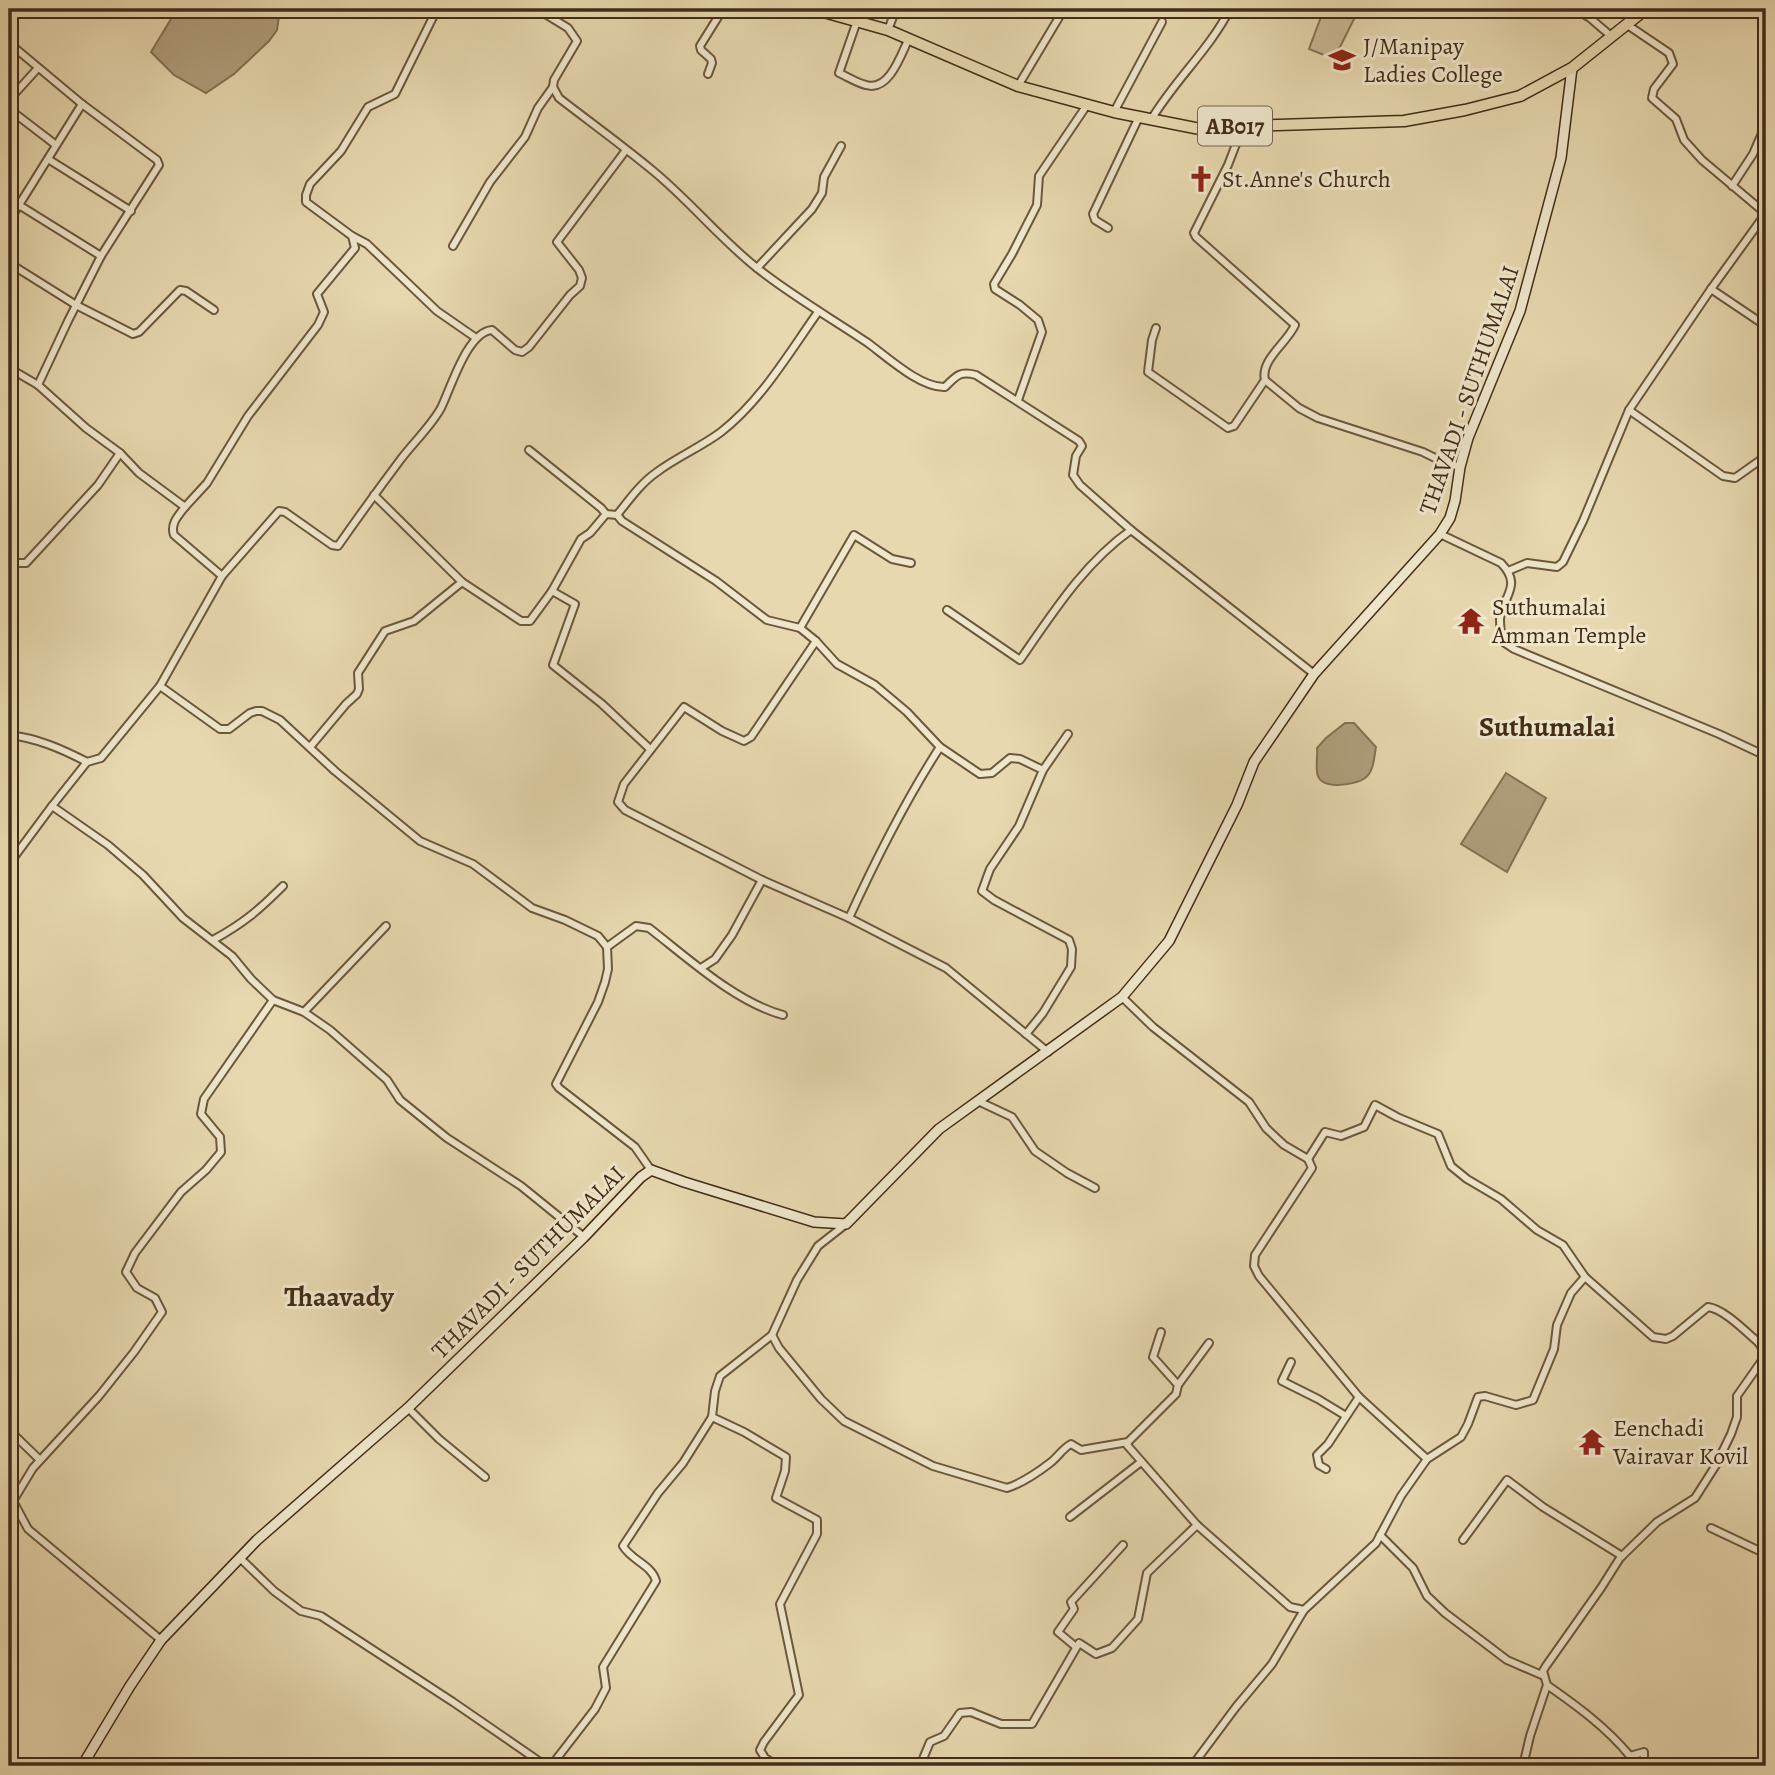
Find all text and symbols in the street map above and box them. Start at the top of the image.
place label: J/Manipay Ladies College [1363,30,1503,90]
school or university icon: J/Manipay Ladies College [1327,45,1357,75]
road number: AB017 [1198,106,1272,146]
place label: St.Anne's Church [1222,163,1391,195]
church icon: St.Anne's Church [1186,164,1216,194]
street label: THAVADI - SUTHUMALAI [1411,261,1527,519]
place label: Suthumalai Amman Temple [1491,591,1646,651]
temple icon: Suthumalai Amman Temple [1456,606,1486,636]
district label: Suthumalai [1479,708,1615,746]
street label: THAVADI - SUTHUMALAI [424,1158,632,1366]
district label: Thaavady [284,1278,395,1316]
place label: Eenchadi Vairavar Kovil [1612,1412,1748,1472]
temple icon: Eenchadi Vairavar Kovil [1577,1427,1607,1457]

